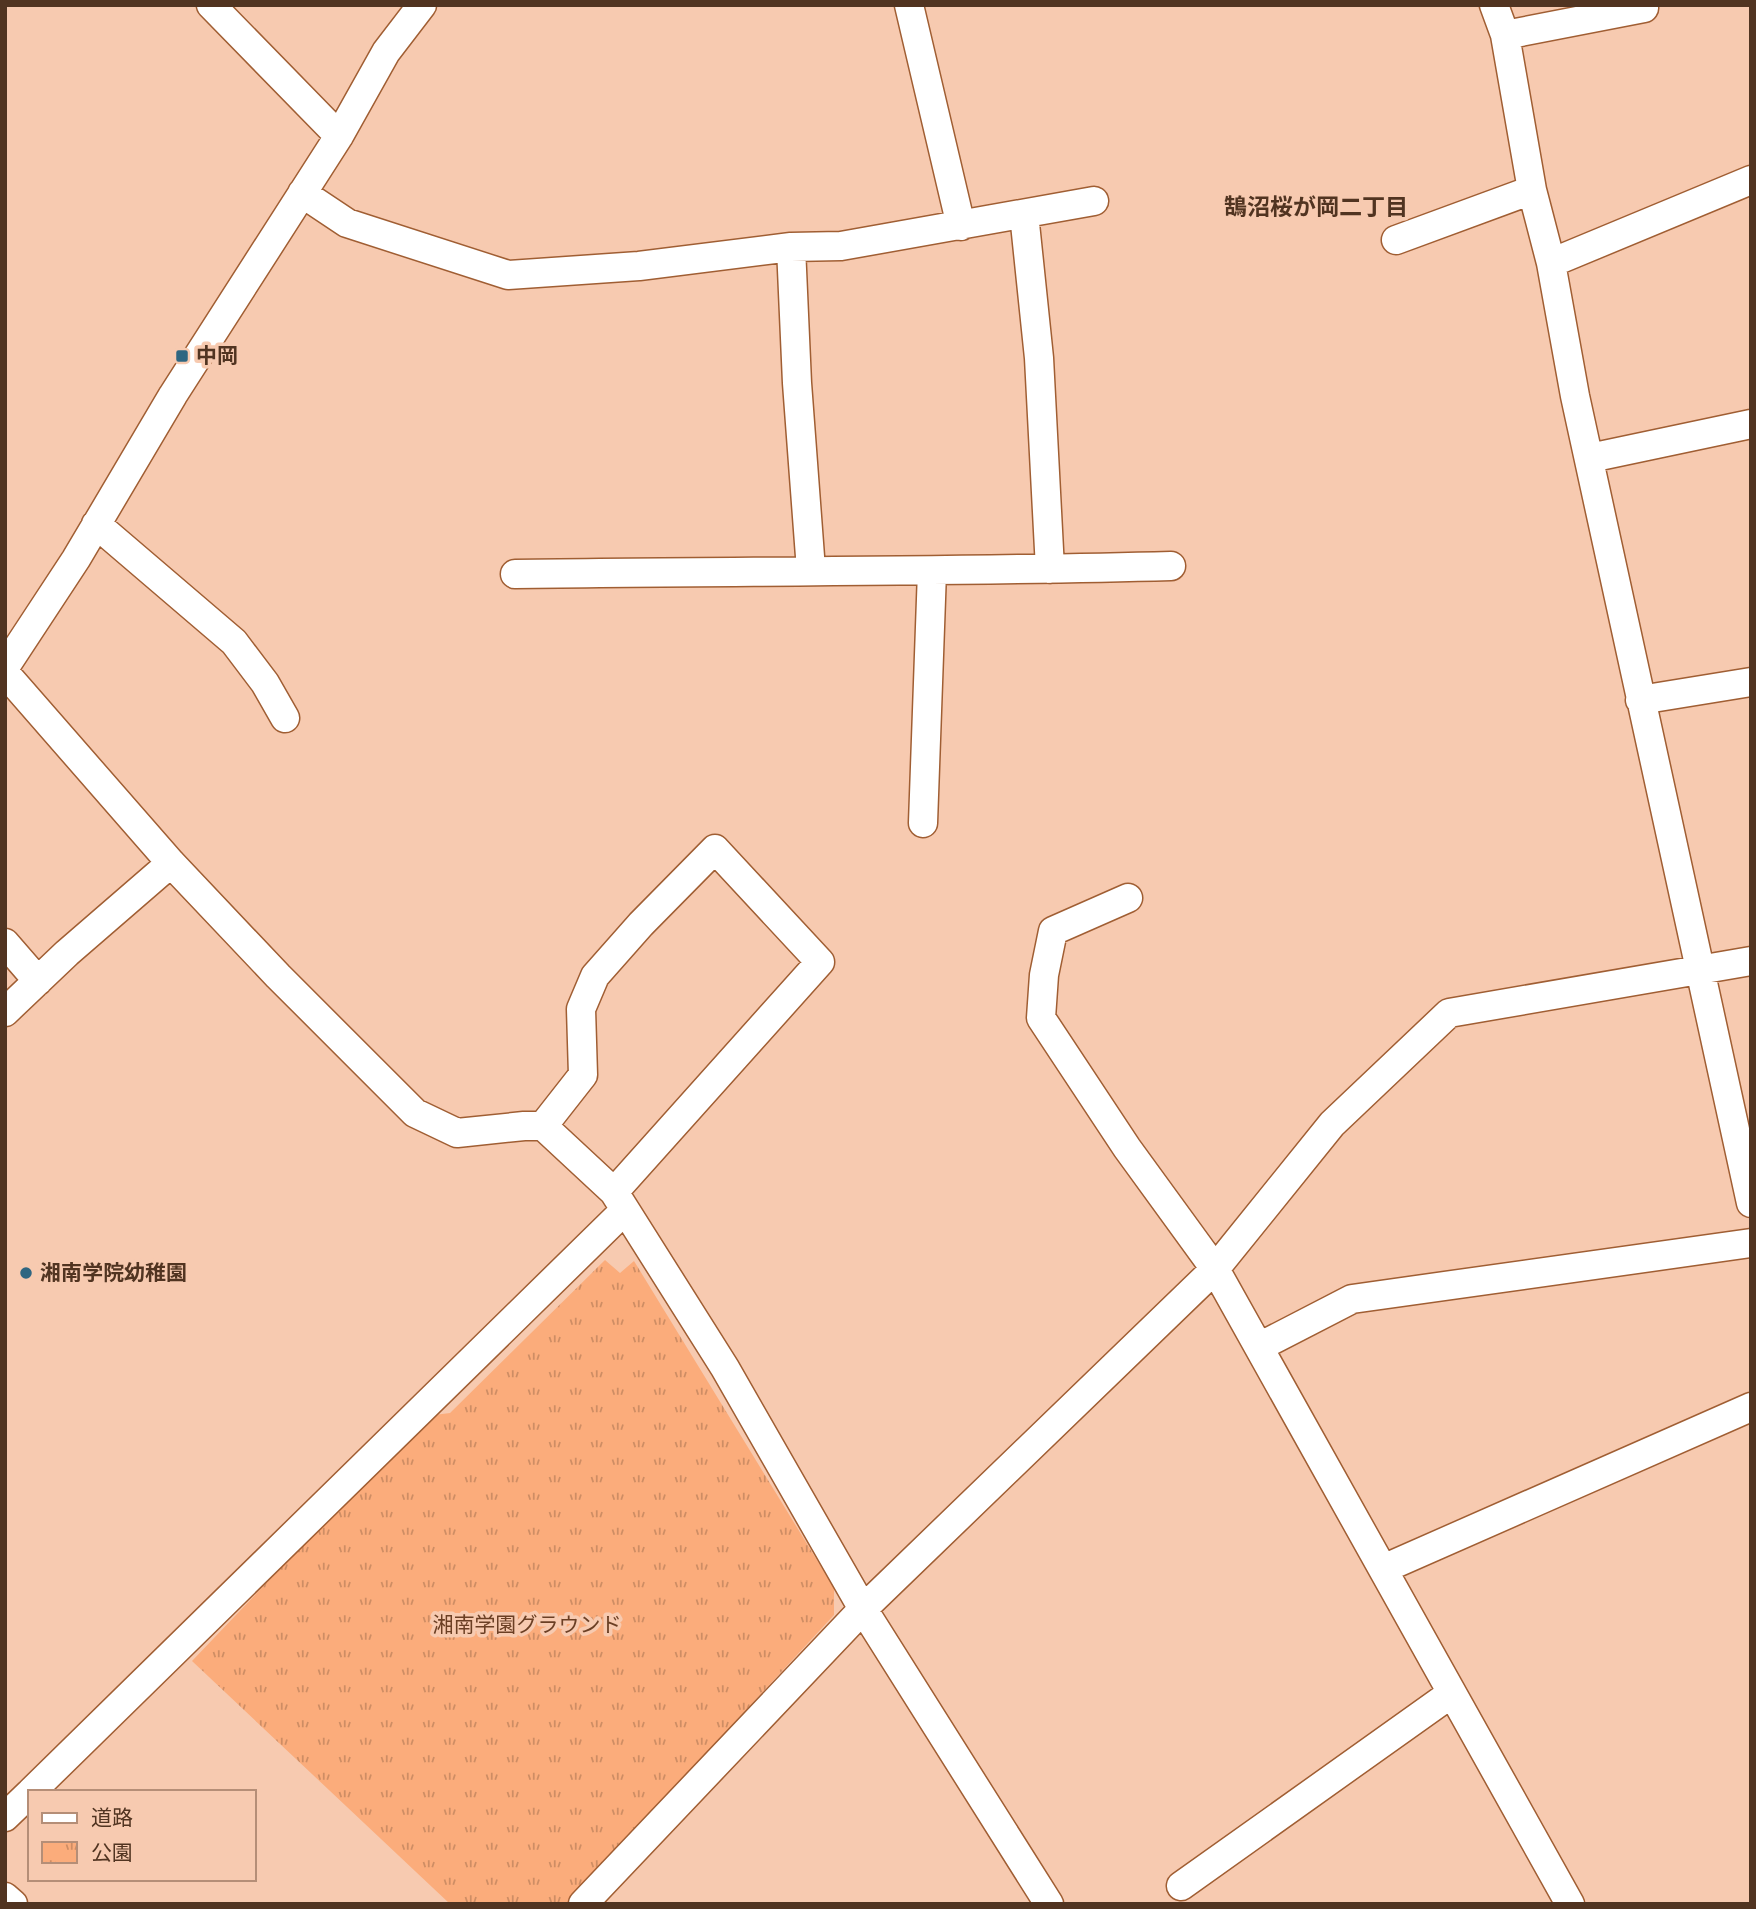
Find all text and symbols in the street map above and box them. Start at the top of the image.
district label: 鵠沼桜が岡二丁目 [1224,193,1408,220]
place label: 中岡 [196,343,238,368]
marker: 中岡 [174,348,190,364]
place label: 湘南学院幼稚園 [40,1260,187,1285]
marker: 湘南学院幼稚園 [18,1265,34,1281]
park label: 湘南学園グラウンド [433,1612,622,1637]
legend [28,1790,256,1881]
text: 道路 [91,1805,133,1830]
text: 公園 [91,1840,133,1865]

